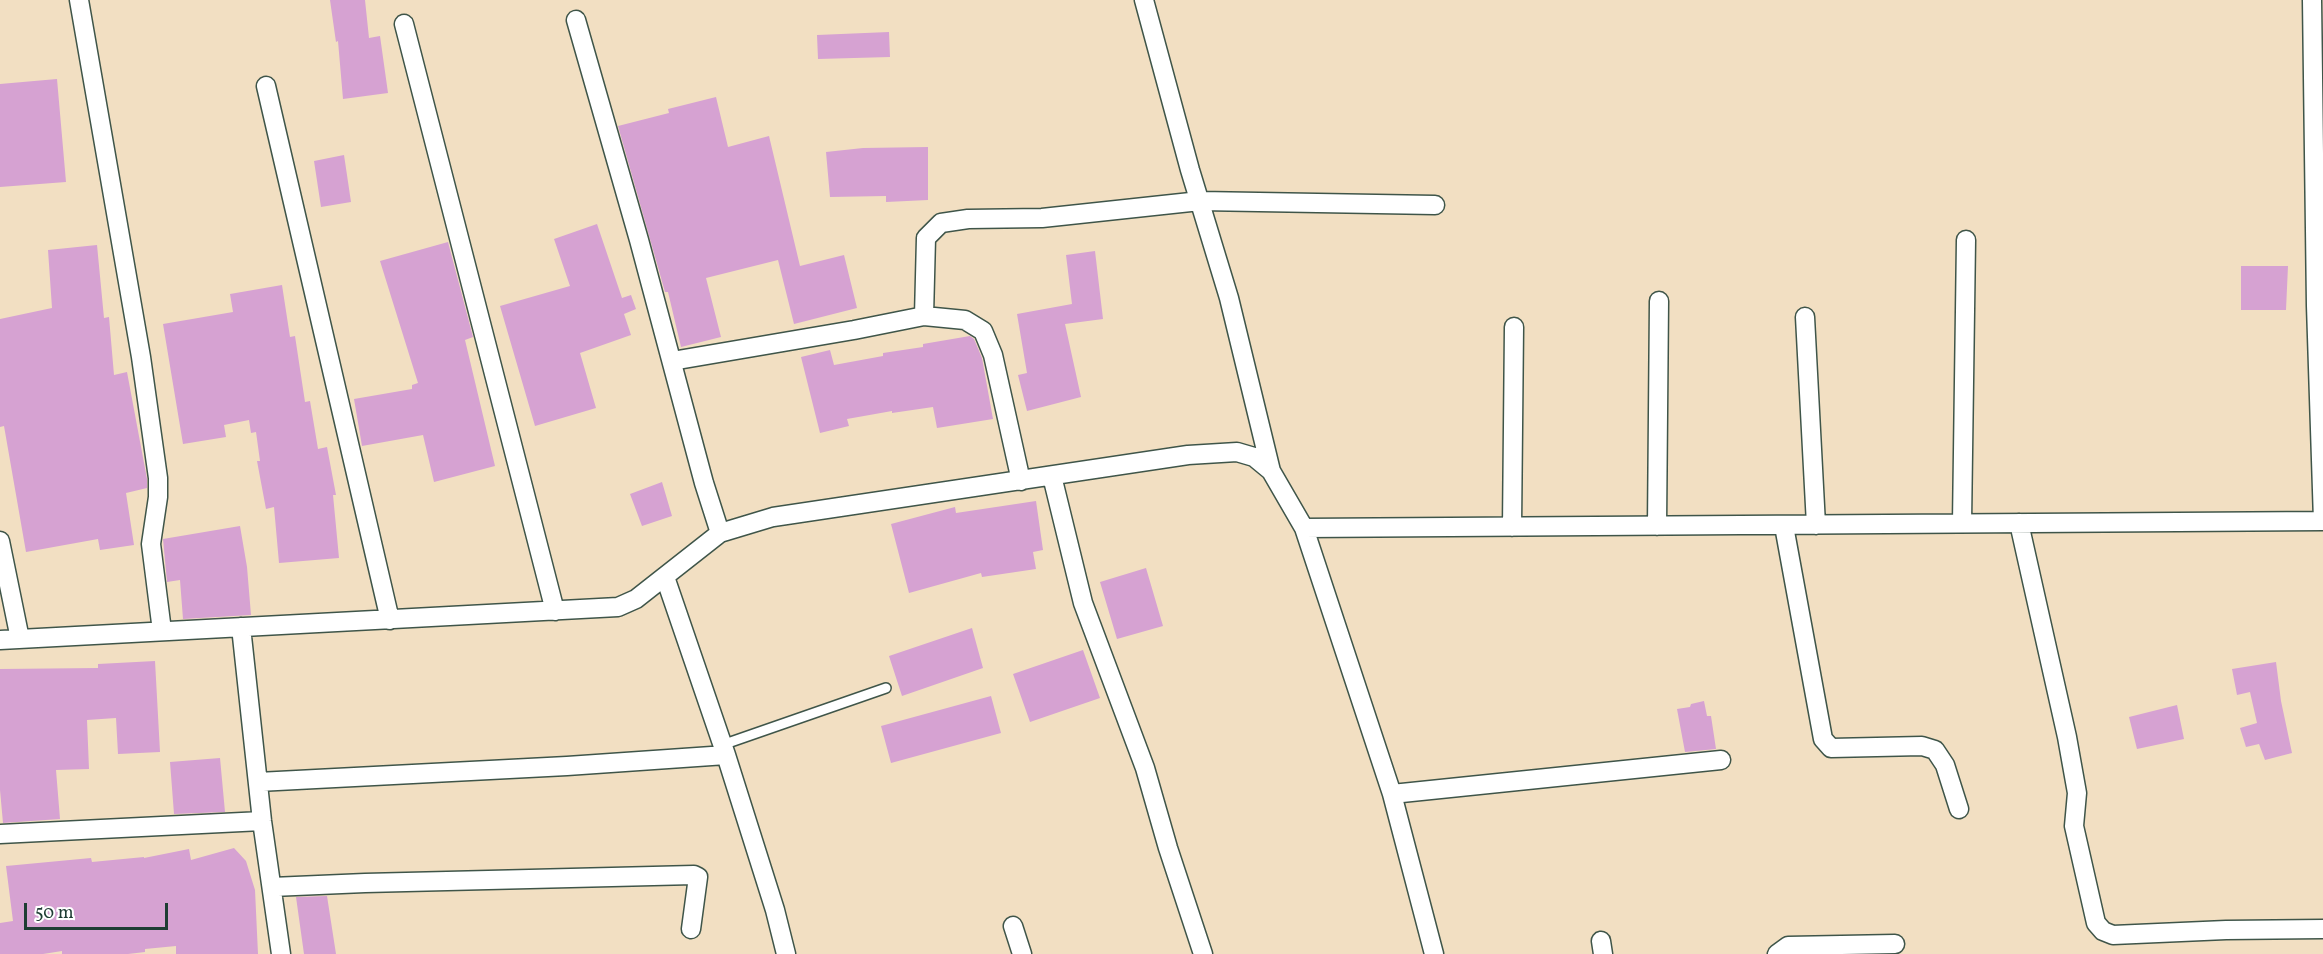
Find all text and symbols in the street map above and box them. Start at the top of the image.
scale bar [27,891,171,929]
text: 50 m [35,901,74,926]

